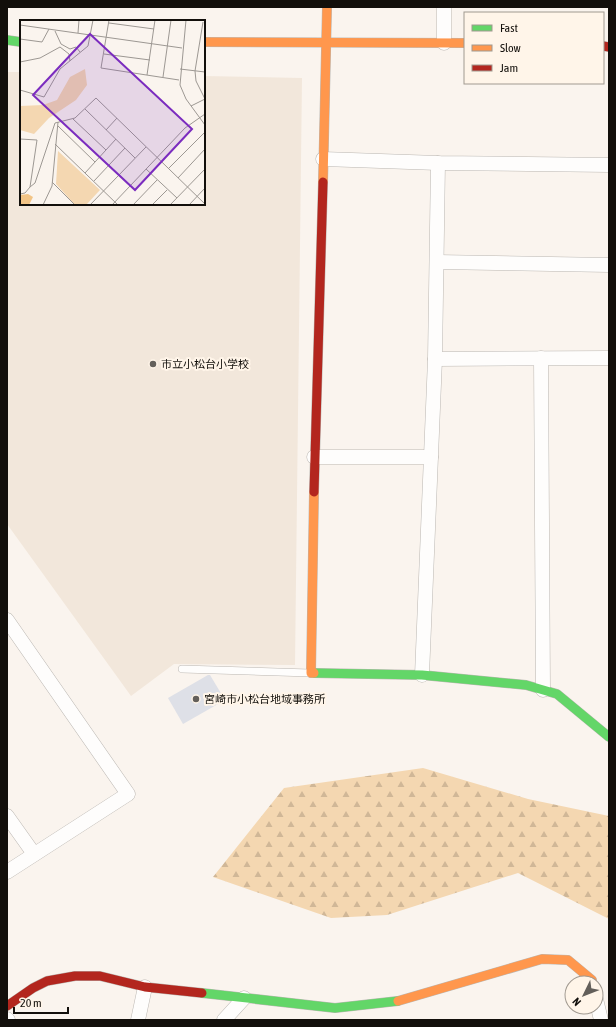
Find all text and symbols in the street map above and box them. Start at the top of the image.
legend [464,12,604,84]
inset map [20,20,205,205]
text: Fast [500,21,518,35]
text: Slow [500,41,521,55]
text: Jam [500,61,518,75]
place label: 市立小松台小学校 [161,358,249,370]
marker: 市立小松台小学校 [148,359,158,369]
place label: 宮崎市小松台地域事務所 [204,693,326,705]
marker: 宮崎市小松台地域事務所 [191,694,201,704]
north arrow [564,975,604,1015]
scale bar [14,989,68,1015]
text: N [570,995,583,1008]
text: 20 m [20,996,42,1010]

